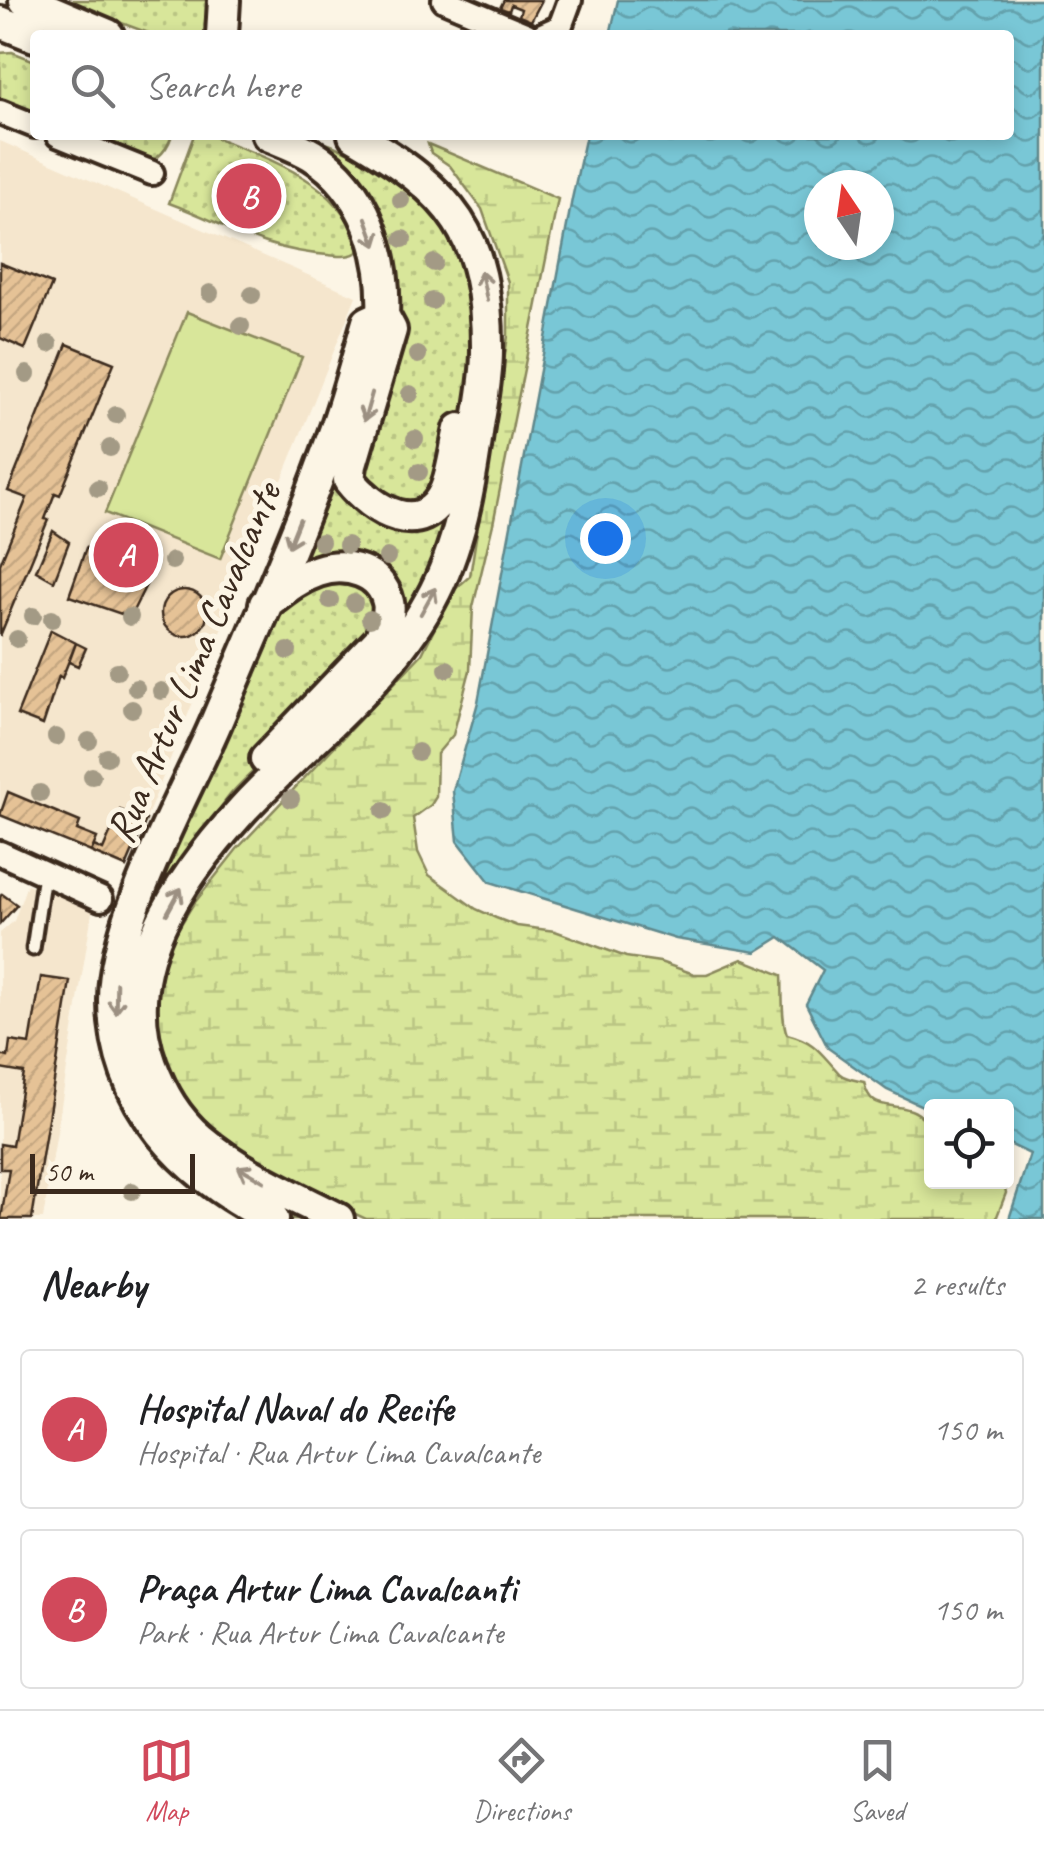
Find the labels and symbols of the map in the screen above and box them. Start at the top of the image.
pin: B [216,158,282,234]
north arrow [804,170,894,260]
one-way arrow [363,215,381,246]
one-way arrow [473,271,492,303]
one-way arrow [358,391,376,423]
street label: Rua Artur Lima Cavalcante [93,475,291,849]
your location [580,513,631,564]
one-way arrow [283,517,301,548]
pin: A [94,518,158,592]
one-way arrow [419,587,439,616]
one-way arrow [164,887,184,917]
one-way arrow [106,980,126,1013]
scale bar [30,1149,195,1194]
one-way arrow [238,1164,266,1184]

